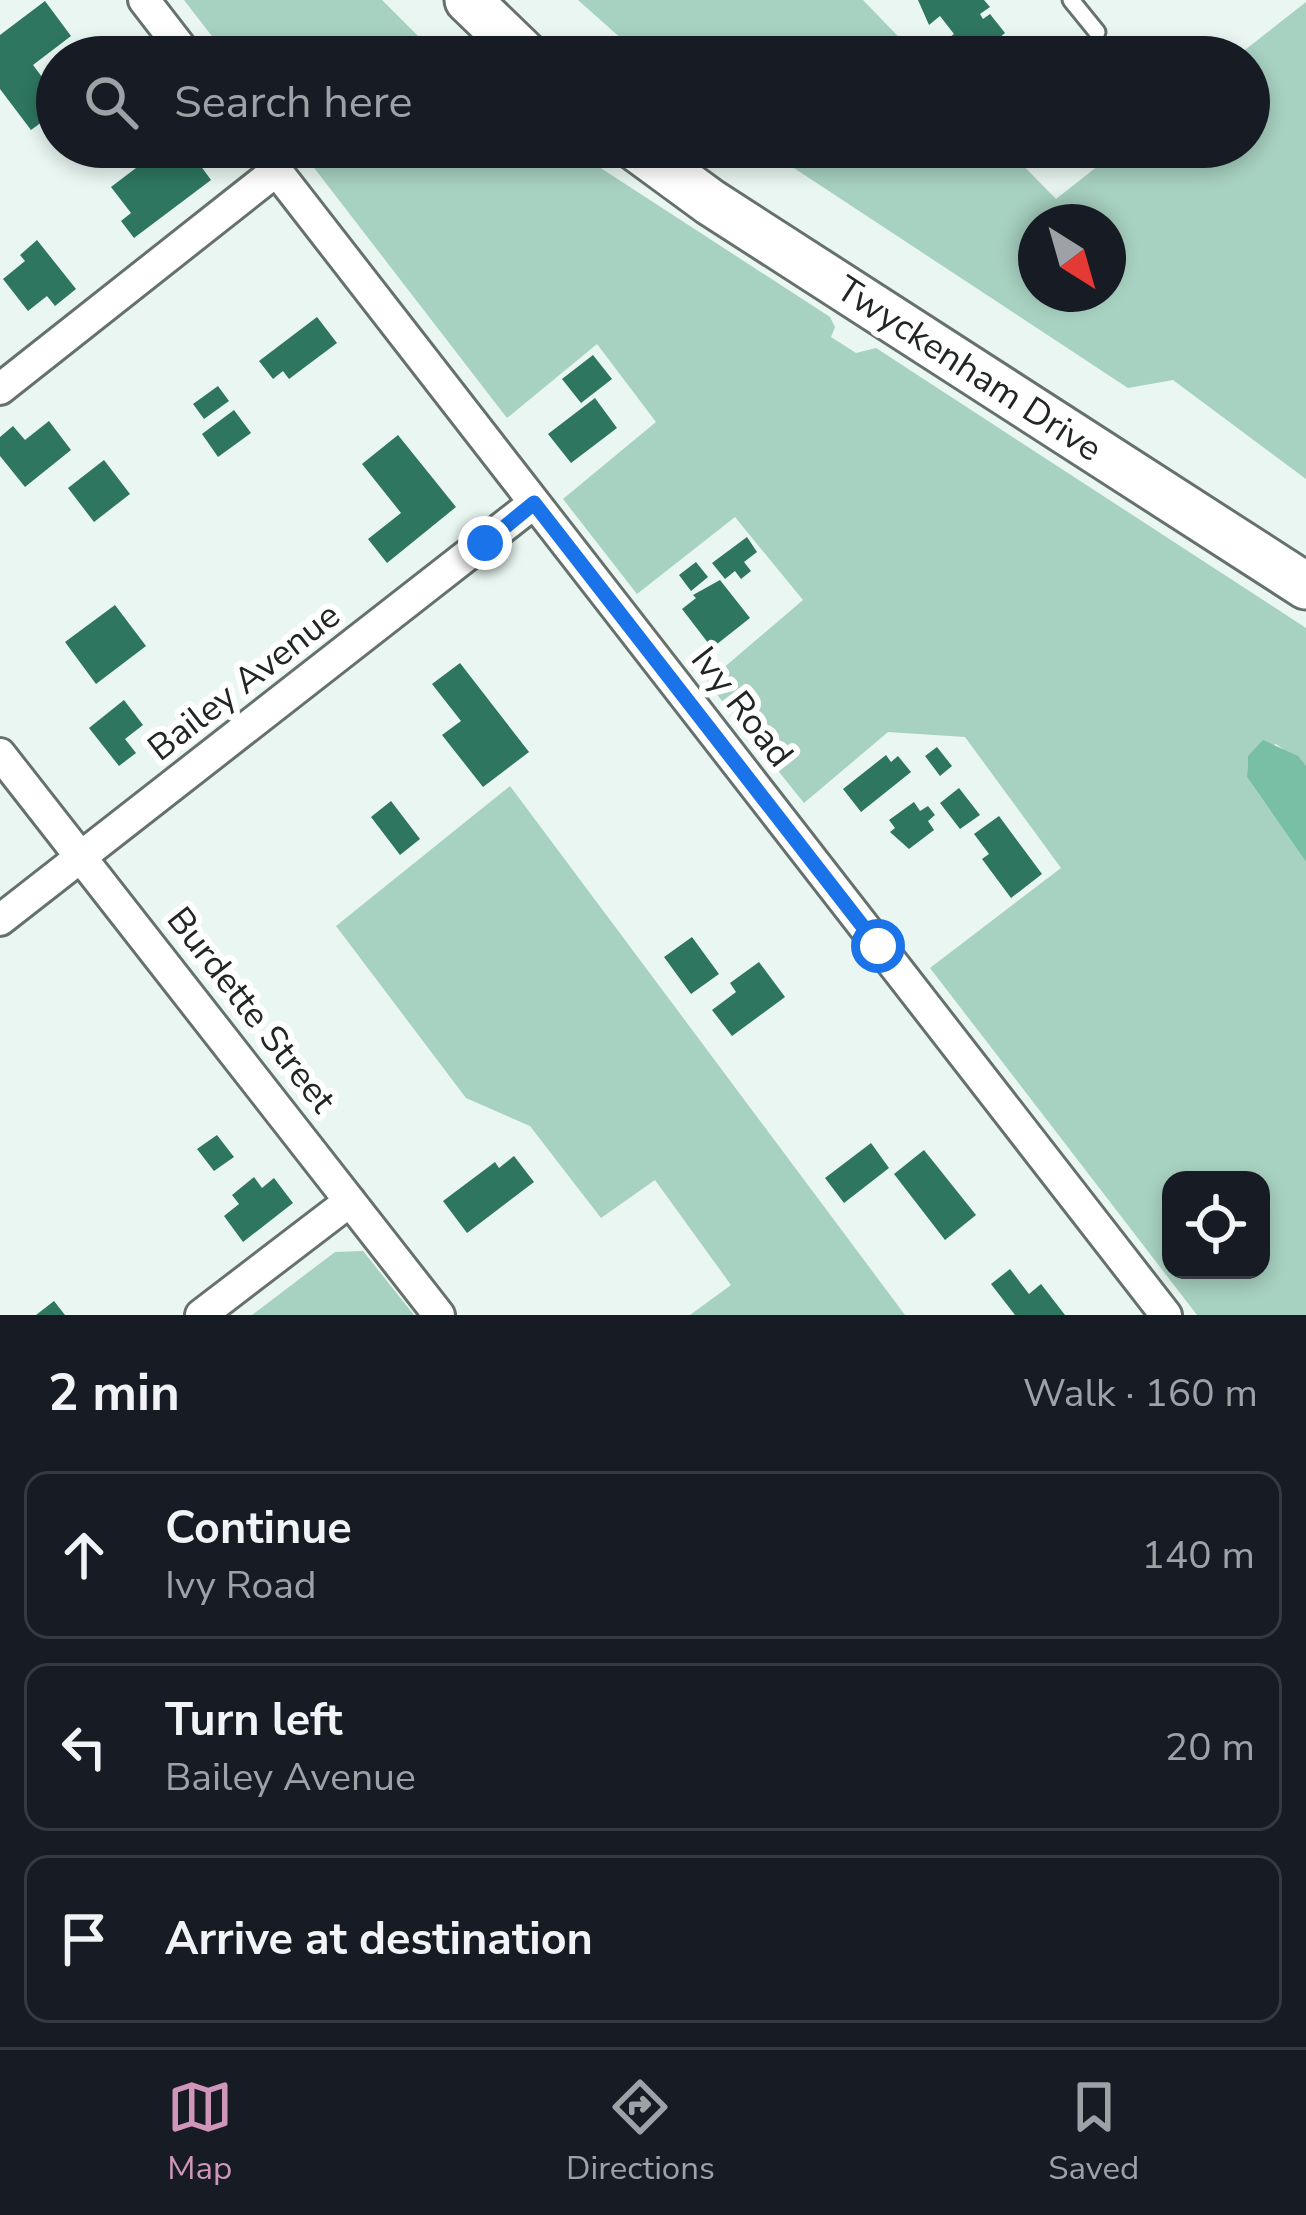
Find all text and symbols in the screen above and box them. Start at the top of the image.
search box [36,36,1270,168]
icon: search [78,69,144,135]
text: Search here [174,72,413,133]
north arrow [1018,204,1126,312]
street label: Twyckenham Drive [827,265,1111,473]
route end [458,516,512,570]
street label: Bailey Avenue [138,591,350,773]
street label: Ivy Road [680,637,804,777]
street label: Burdette Street [155,897,347,1123]
route start [851,919,905,973]
map controls [1162,1171,1270,1279]
button: locate [1162,1171,1270,1279]
text: 2 min [48,1358,180,1428]
text: Walk · 160 m [1023,1367,1258,1420]
text: Continue [165,1498,352,1559]
icon: ahead [51,1522,117,1588]
text: 140 m [1141,1529,1255,1582]
text: Ivy Road [165,1559,317,1612]
text: Turn left [165,1690,343,1751]
icon: left [51,1714,117,1780]
text: 20 m [1165,1721,1255,1774]
text: Bailey Avenue [165,1751,416,1804]
icon: arrive [51,1906,117,1972]
text: Arrive at destination [165,1909,593,1970]
tab: Map [167,2074,233,2191]
tab: Directions [566,2074,715,2191]
tab: Saved [1048,2074,1139,2191]

